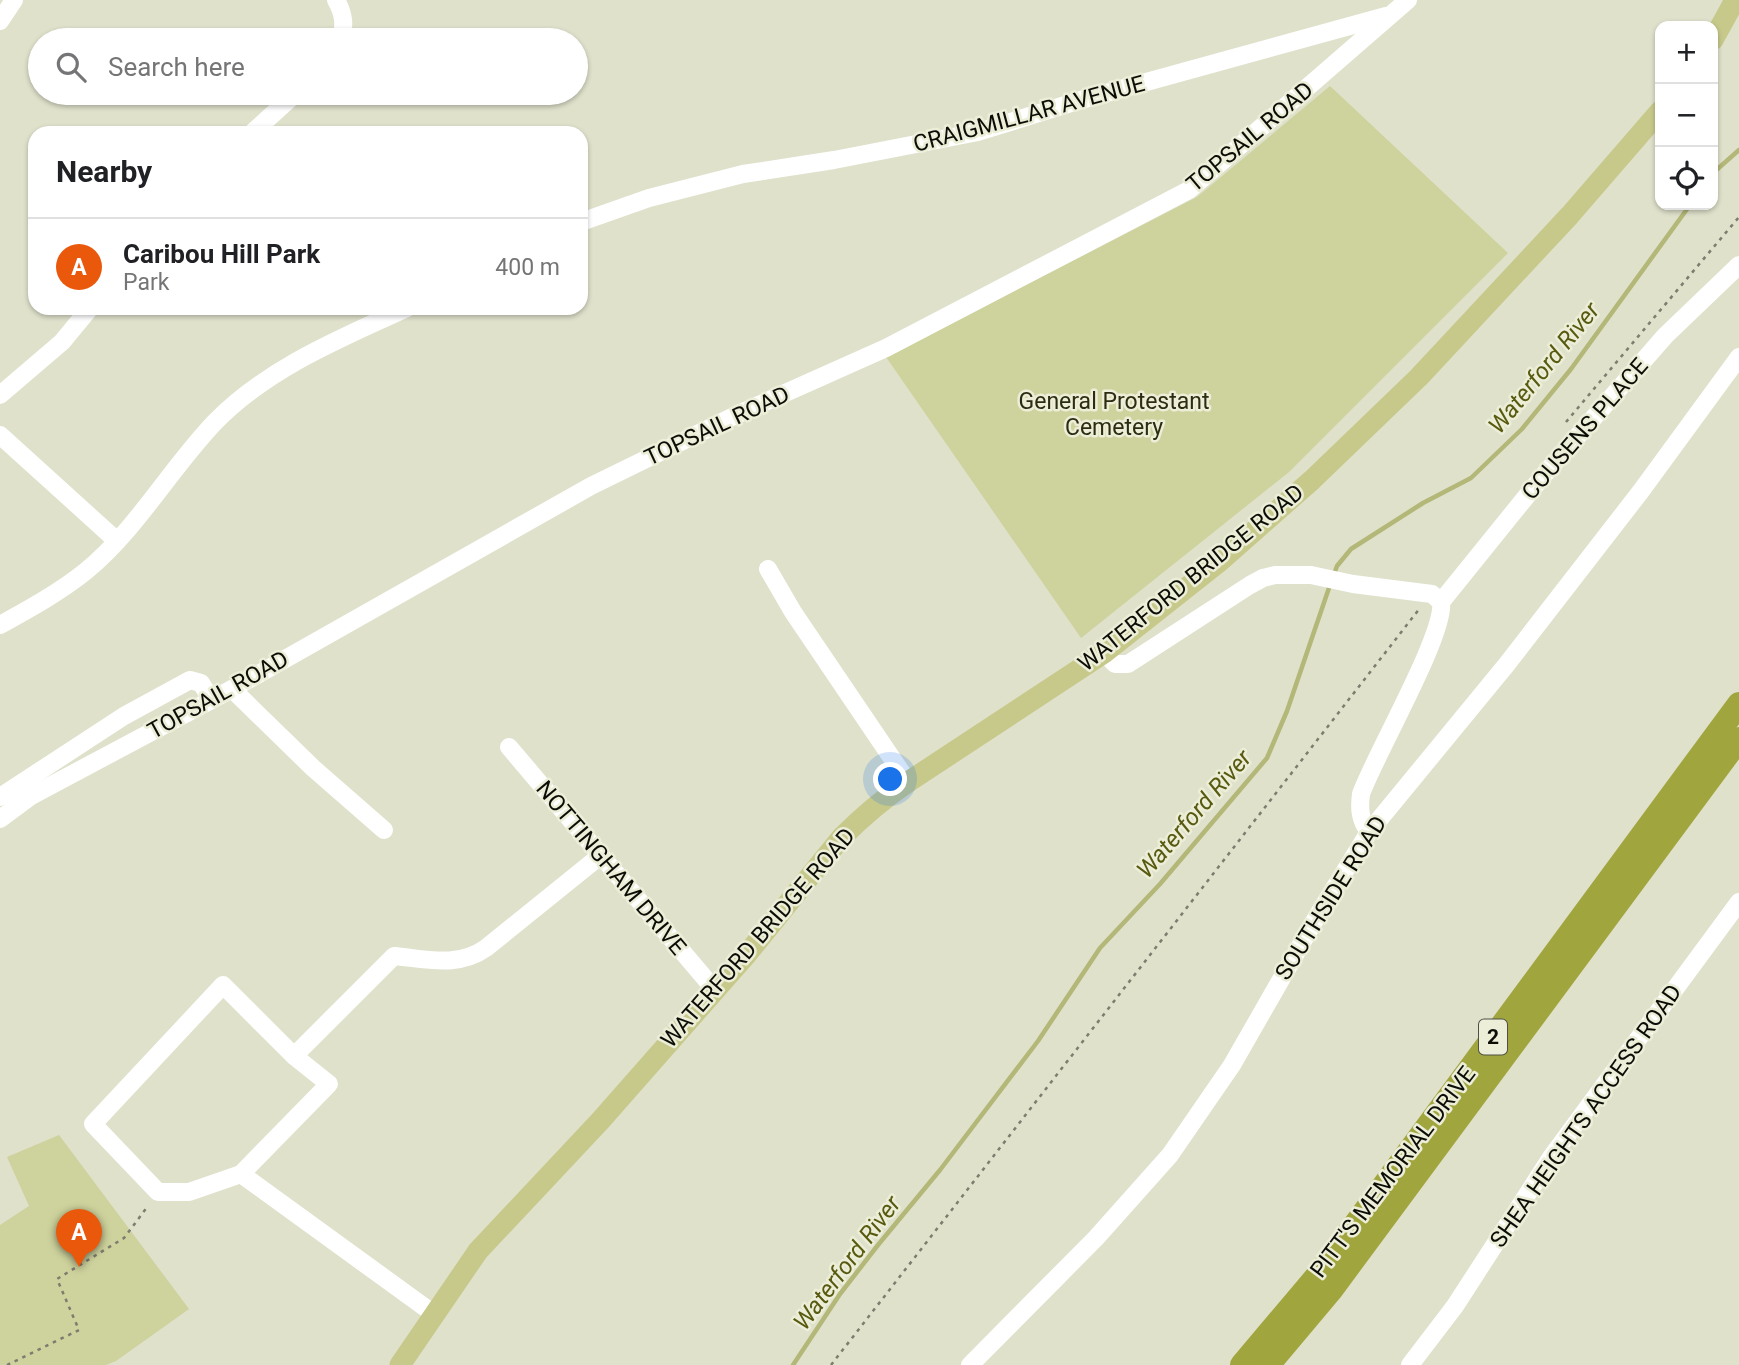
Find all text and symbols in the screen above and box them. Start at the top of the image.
map controls [1655,21,1718,210]
button: + [1655,21,1718,84]
search box [28,28,588,105]
icon: search [52,48,90,86]
text: Search here [108,52,245,82]
street label: CRAIGMILLAR AVENUE [910,70,1148,158]
street label: TOPSAIL ROAD [1181,76,1319,198]
button: − [1655,84,1718,147]
button: locate [1655,147,1718,210]
text: Nearby [56,154,152,189]
text: Caribou Hill Park [123,239,320,269]
text: A [71,254,87,281]
text: 400 m [495,254,560,281]
text: Park [123,269,169,296]
water label: Waterford River [1483,296,1606,439]
street label: COUSENS PLACE [1516,353,1654,505]
street label: TOPSAIL ROAD [640,381,794,471]
park label: General Protestant Cemetery [1019,388,1209,441]
street label: WATERFORD BRIDGE ROAD [1073,479,1309,677]
street label: TOPSAIL ROAD [143,645,293,745]
water label: Waterford River [1131,743,1258,884]
your location [873,762,907,796]
street label: NOTTINGHAM DRIVE [530,776,692,960]
street label: SOUTHSIDE ROAD [1270,811,1392,985]
street label: WATERFORD BRIDGE ROAD [655,823,861,1053]
street label: SHEA HEIGHTS ACCESS ROAD [1485,979,1687,1253]
road number: 2 [1479,1020,1507,1054]
street label: PITT'S MEMORIAL DRIVE [1305,1061,1481,1283]
water label: Waterford River [788,1190,907,1335]
pin: A [56,1209,102,1267]

